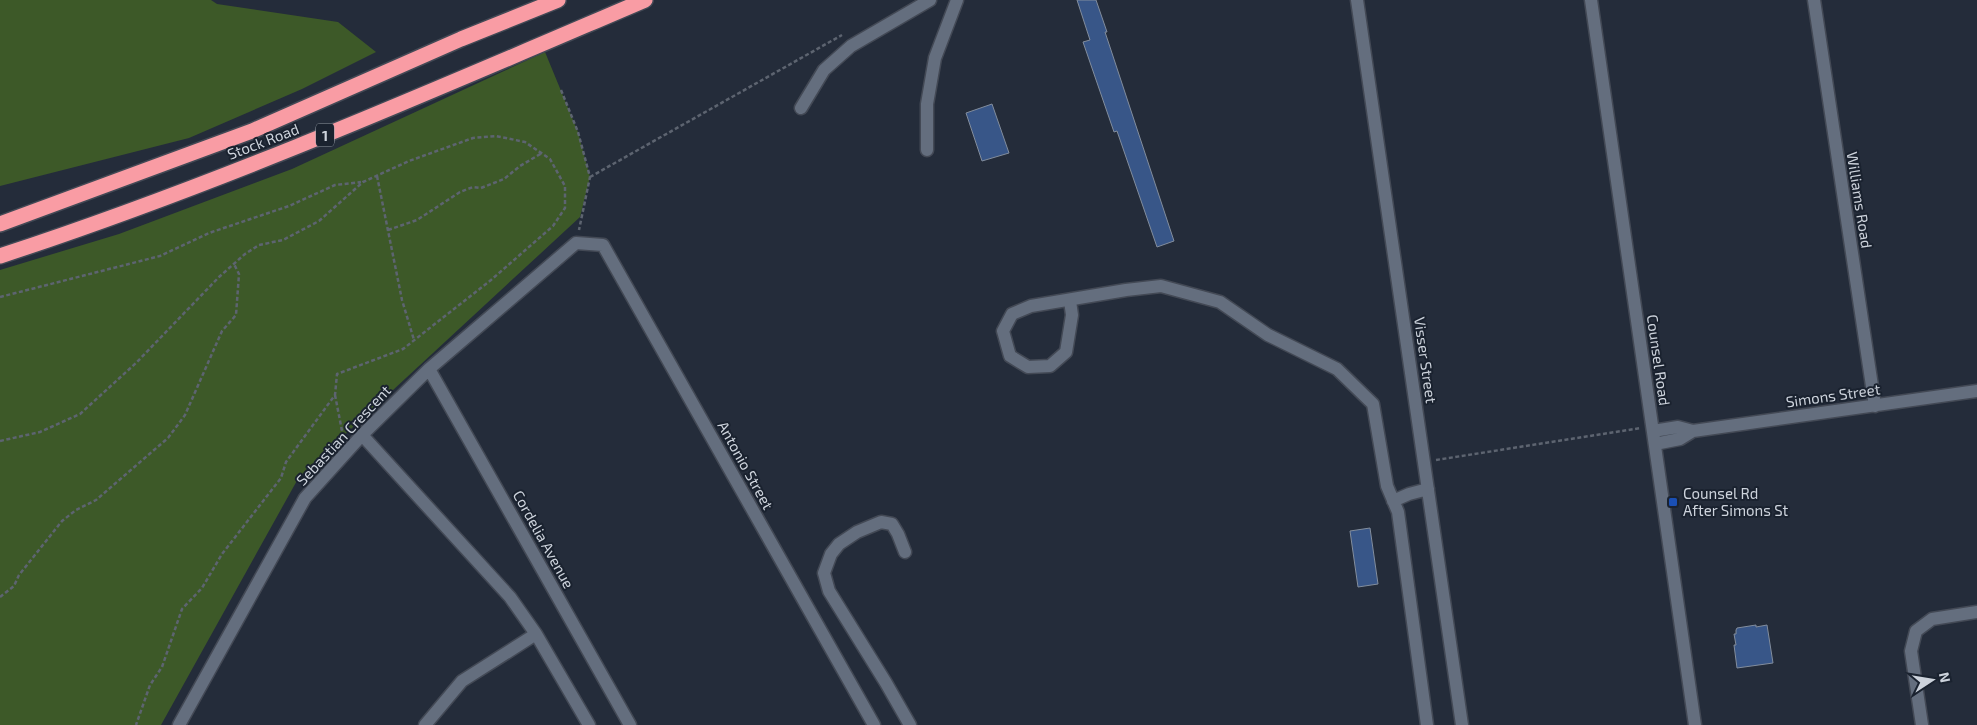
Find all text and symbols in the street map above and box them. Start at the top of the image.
street label: Stock Road [225,119,301,163]
road number: 1 [316,124,334,146]
street label: Williams Road [1843,150,1877,250]
street label: Counsel Road [1644,313,1674,407]
street label: Visser Street [1411,316,1441,405]
street label: Simons Street [1785,379,1882,411]
street label: Sebastian Crescent [292,381,394,489]
street label: Antonio Street [714,418,778,513]
place label: Counsel Rd After Simons St [1683,484,1789,519]
street label: Cordelia Avenue [510,487,578,591]
marker: Counsel Rd After Simons St [1667,496,1679,508]
north arrow [1907,655,1957,705]
text: N [1936,670,1955,684]

